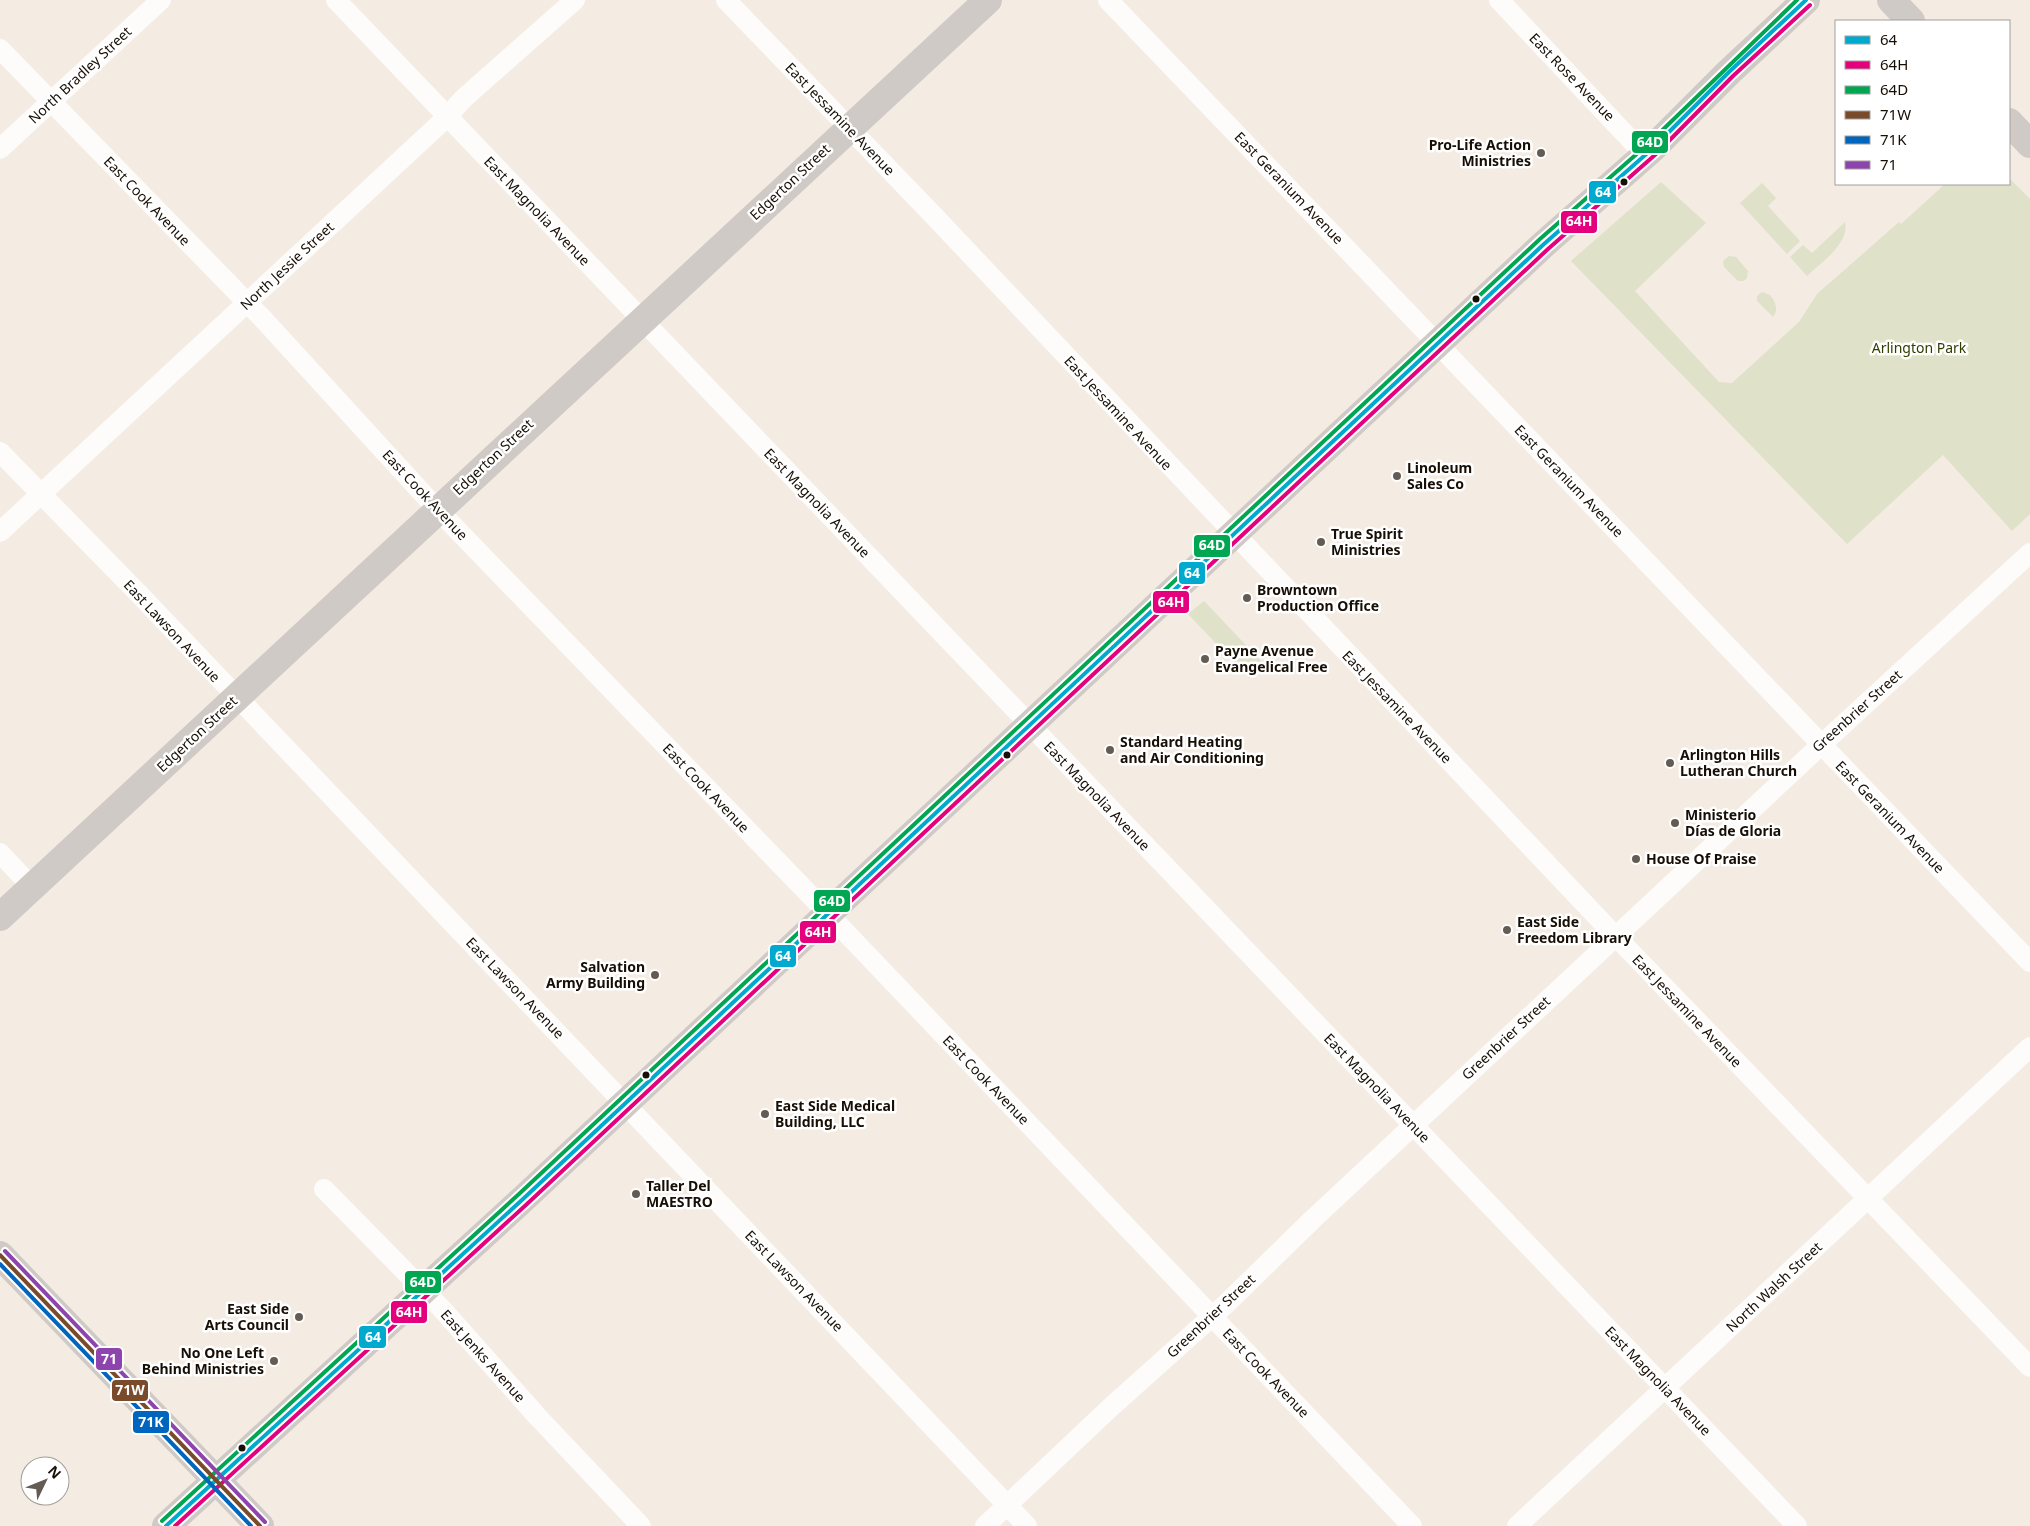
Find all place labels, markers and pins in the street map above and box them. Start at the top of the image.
place label: Pro-Life Action Ministries [1429,135,1531,170]
marker: Pro-Life Action Ministries [1535,147,1547,159]
unlabelled marker [1619,177,1629,187]
unlabelled marker [1471,294,1481,304]
place label: Linoleum Sales Co [1407,458,1472,493]
marker: Linoleum Sales Co [1391,470,1403,482]
place label: True Spirit Ministries [1331,524,1403,559]
marker: True Spirit Ministries [1315,536,1327,548]
place label: Browntown Production Office [1257,580,1379,615]
marker: Browntown Production Office [1241,592,1253,604]
place label: Payne Avenue Evangelical Free [1215,641,1328,676]
marker: Payne Avenue Evangelical Free [1199,653,1211,665]
place label: Standard Heating and Air Conditioning [1120,732,1264,767]
marker: Standard Heating and Air Conditioning [1104,744,1116,756]
place label: Arlington Hills Lutheran Church [1680,745,1797,780]
unlabelled marker [1002,750,1012,760]
marker: Arlington Hills Lutheran Church [1664,757,1676,769]
place label: Ministerio Días de Gloria [1685,805,1781,840]
marker: Ministerio Días de Gloria [1669,817,1681,829]
place label: House Of Praise [1646,849,1756,868]
marker: House Of Praise [1630,853,1642,865]
place label: East Side Freedom Library [1517,912,1632,947]
marker: East Side Freedom Library [1501,924,1513,936]
place label: Salvation Army Building [546,957,645,992]
marker: Salvation Army Building [649,969,661,981]
unlabelled marker [641,1070,651,1080]
place label: East Side Medical Building, LLC [775,1096,895,1131]
marker: East Side Medical Building, LLC [759,1108,771,1120]
place label: Taller Del MAESTRO [646,1176,713,1211]
marker: Taller Del MAESTRO [630,1188,642,1200]
place label: East Side Arts Council [205,1299,289,1334]
marker: East Side Arts Council [293,1311,305,1323]
place label: No One Left Behind Ministries [142,1343,264,1378]
marker: No One Left Behind Ministries [268,1355,280,1367]
unlabelled marker [237,1443,247,1453]

